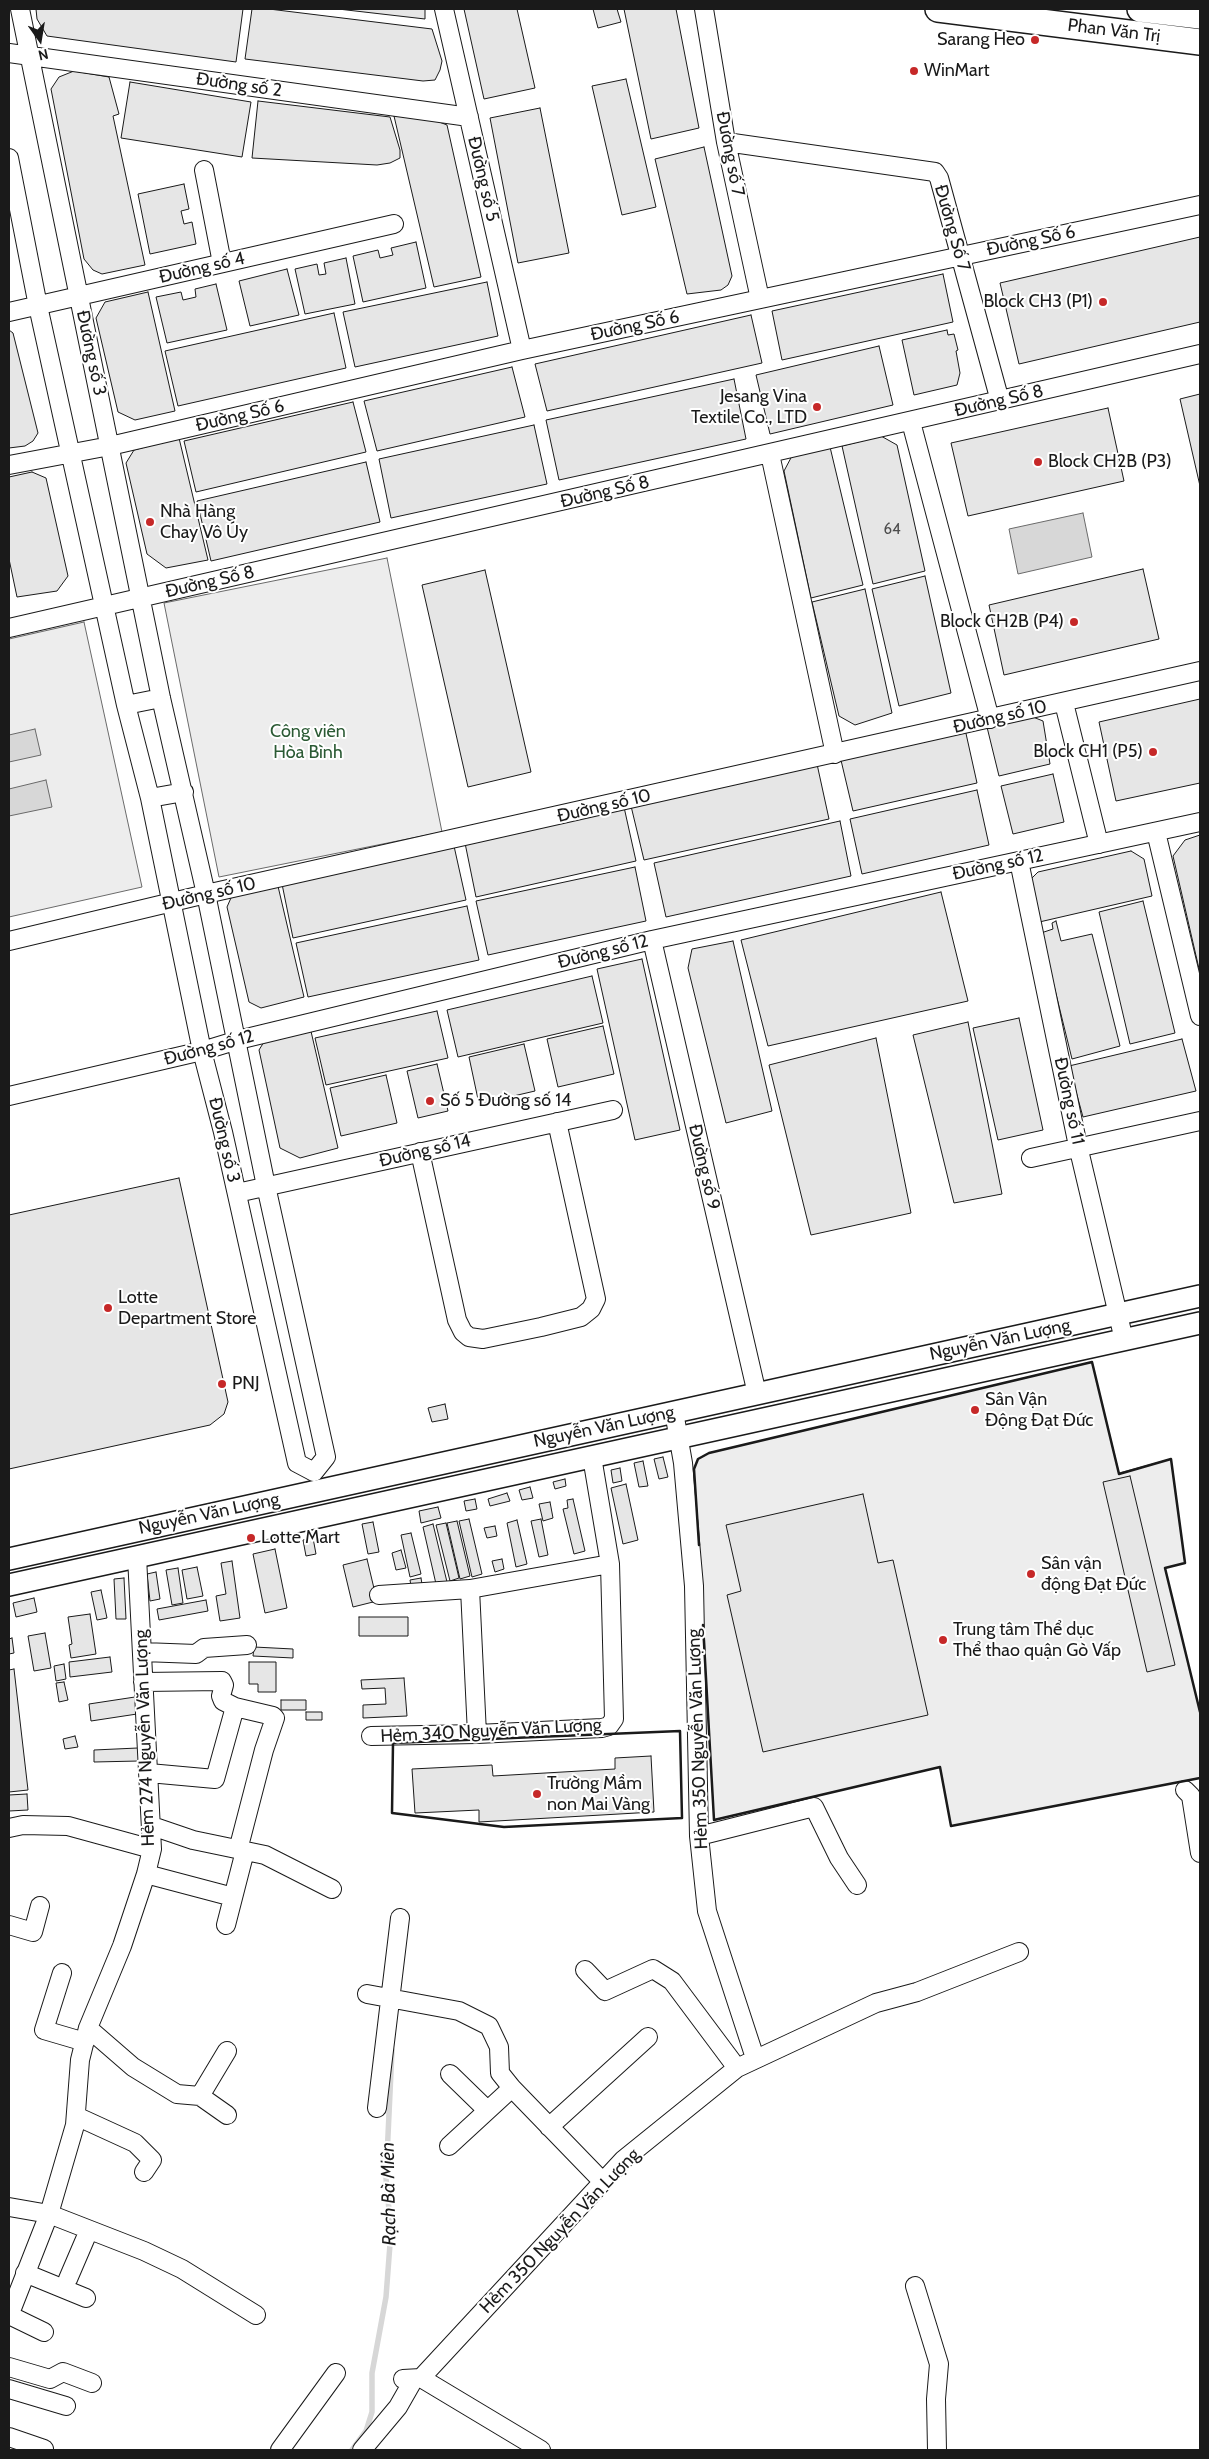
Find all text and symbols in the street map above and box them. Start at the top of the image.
north arrow [15,15,65,65]
street label: Phan Văn Trị [1066,15,1162,47]
place label: Sarang Heo [937,29,1025,51]
marker: Sarang Heo [1029,34,1041,46]
text: N [37,45,50,64]
place label: WinMart [924,60,989,82]
marker: WinMart [908,65,920,77]
street label: Đường số 2 [195,68,283,102]
street label: Đường số 7 [711,110,749,198]
street label: Đường số 5 [463,134,503,224]
street label: Đường Số 7 [929,182,975,274]
street label: Đường Số 6 [985,221,1077,261]
street label: Đường số 4 [157,248,247,288]
place label: Block CH3 (P1) [983,291,1093,313]
marker: Block CH3 (P1) [1097,296,1109,308]
street label: Đường Số 6 [589,306,681,346]
street label: Đường số 3 [71,308,111,398]
street label: Đường Số 8 [952,380,1046,422]
place label: Jesang Vina Textile Co., LTD [691,386,807,428]
street label: Đường Số 6 [194,395,286,437]
marker: Jesang Vina Textile Co., LTD [811,401,823,413]
place label: Block CH2B (P3) [1048,451,1172,473]
marker: Block CH2B (P3) [1032,456,1044,468]
street label: Đường Số 8 [558,471,652,513]
place label: Nhà Hàng Chay Vô Úy [160,501,248,544]
marker: Nhà Hàng Chay Vô Úy [144,516,156,528]
house number: 64 [883,521,901,539]
street label: Đường Số 8 [163,561,257,603]
place label: Block CH2B (P4) [940,611,1064,633]
marker: Block CH2B (P4) [1068,616,1080,628]
street label: Đường số 10 [951,696,1049,738]
park label: Công viên Hòa Bình [270,721,346,764]
place label: Block CH1 (P5) [1033,741,1143,763]
marker: Block CH1 (P5) [1147,746,1159,758]
street label: Đường số 10 [555,785,653,827]
street label: Đường số 12 [951,845,1045,885]
street label: Đường số 10 [160,873,258,915]
street label: Đường số 12 [556,930,650,974]
street label: Đường số 12 [162,1026,256,1070]
street label: Đường số 11 [1049,1055,1089,1147]
place label: Số 5 Đường số 14 [440,1090,571,1112]
street label: Đường số 3 [204,1095,244,1185]
marker: Số 5 Đường số 14 [424,1095,436,1107]
street label: Đường số 9 [684,1122,724,1212]
street label: Đường số 14 [377,1130,473,1172]
place label: Lotte Department Store [118,1287,256,1330]
marker: Lotte Department Store [102,1302,114,1314]
street label: Nguyễn Văn Lượng [928,1315,1072,1365]
place label: PNJ [232,1373,260,1395]
marker: PNJ [216,1378,228,1390]
place label: Sân Vận Động Đạt Đức [985,1389,1094,1432]
street label: Nguyễn Văn Lượng [532,1402,676,1452]
marker: Sân Vận Động Đạt Đức [969,1404,981,1416]
street label: Nguyễn Văn Lượng [137,1489,281,1539]
place label: Lotte Mart [261,1527,340,1549]
marker: Lotte Mart [245,1532,257,1544]
place label: Sân vận động Đạt Đức [1041,1553,1146,1596]
marker: Sân vận động Đạt Đức [1025,1568,1037,1580]
place label: Trung tâm Thể dục Thể thao quận Gò Vấp [953,1619,1121,1662]
street label: Hẻm 350 Nguyễn Văn Lượng [683,1628,713,1850]
street label: Hẻm 274 Nguyễn Văn Lượng [130,1629,160,1847]
marker: Trung tâm Thể dục Thể thao quận Gò Vấp [937,1634,949,1646]
street label: Hẻm 340 Nguyễn Văn Lượng [380,1714,602,1748]
place label: Trường Mầm non Mai Vàng [547,1773,650,1816]
marker: Trường Mầm non Mai Vàng [531,1788,543,1800]
water label: Rạch Bà Miên [377,2142,401,2246]
street label: Hẻm 350 Nguyễn Văn Lượng [476,2144,644,2318]

